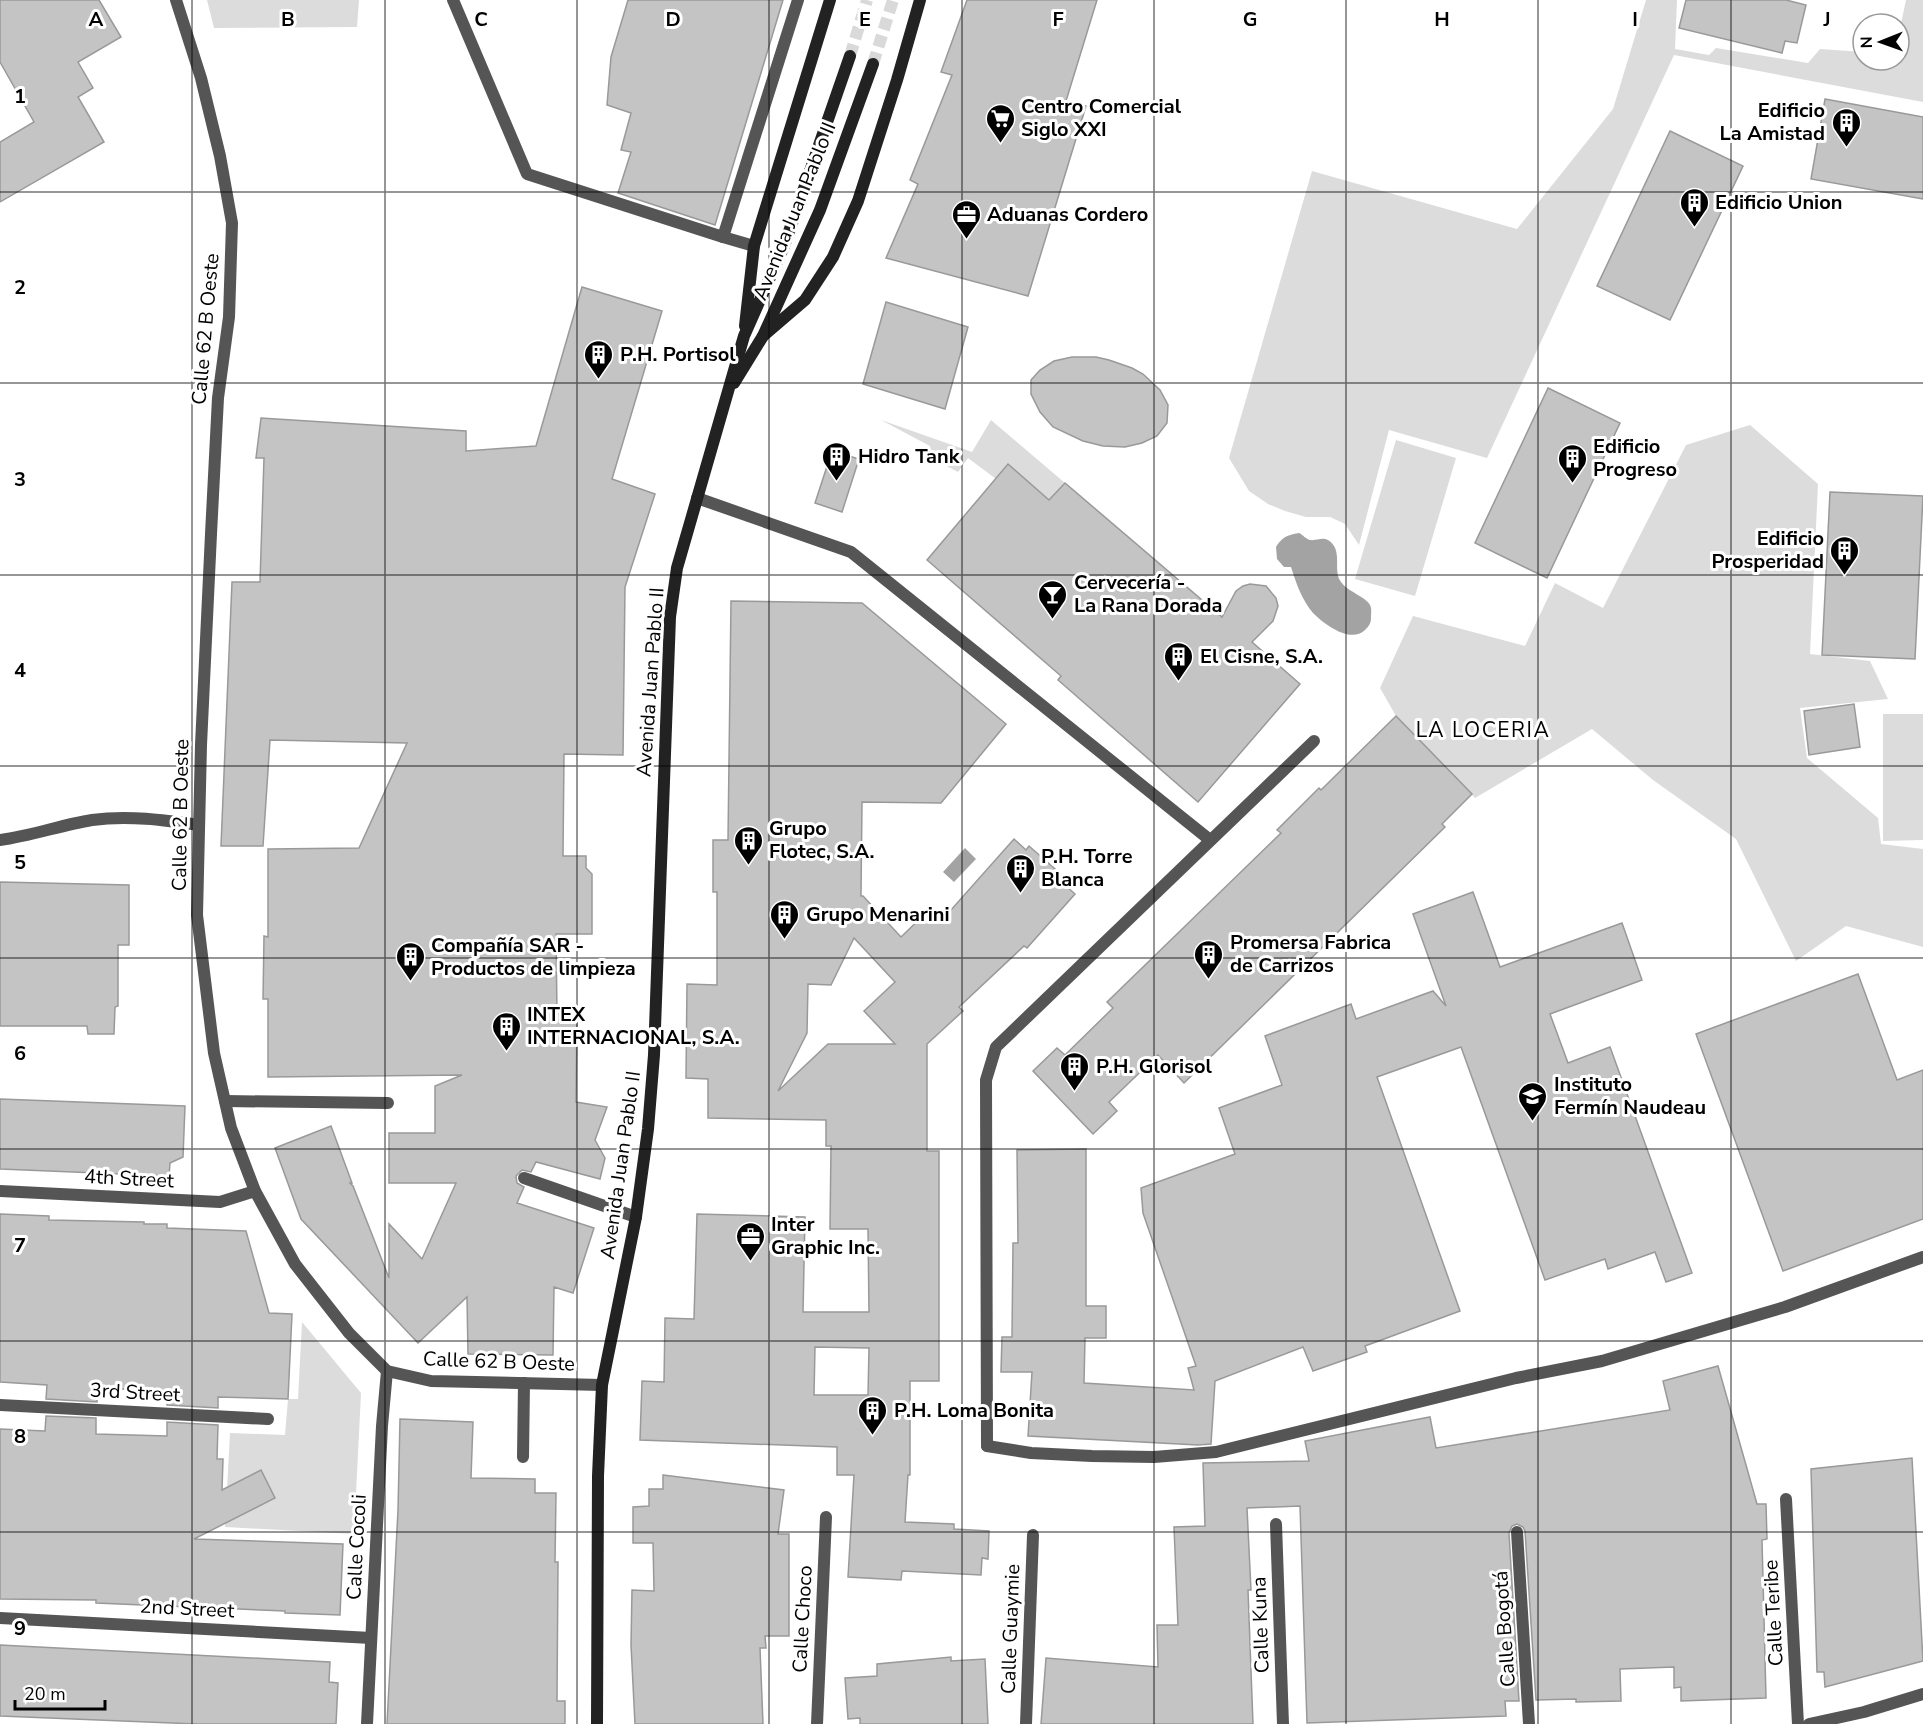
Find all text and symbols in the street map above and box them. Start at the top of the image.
text: A [89,6,104,33]
text: B [281,6,295,33]
text: C [474,6,488,33]
text: D [665,6,681,33]
text: E [859,6,871,33]
text: F [1052,6,1064,33]
text: G [1243,6,1257,33]
text: H [1434,6,1450,33]
text: I [1632,6,1638,33]
text: J [1822,6,1831,33]
north arrow [1851,12,1911,72]
text: N [1856,36,1878,48]
text: 1 [14,83,26,110]
place label: Centro Comercial Siglo XXI [1021,93,1182,143]
place label: Edificio La Amistad [1720,97,1825,147]
supermarket icon: Centro Comercial Siglo XXI [984,102,1016,144]
building icon: Edificio La Amistad [1830,106,1862,148]
street label: Avenida Juan Pablo II [746,118,843,304]
building icon: Edificio Union [1678,186,1710,228]
place label: Edificio Union [1715,189,1842,216]
office icon: Aduanas Cordero [950,198,982,240]
place label: Aduanas Cordero [987,201,1148,228]
street label: Calle 62 B Oeste [185,252,226,406]
text: 2 [14,274,26,301]
building icon: P.H. Portisol [583,338,615,380]
place label: P.H. Portisol [620,341,736,368]
place label: Edificio Progreso [1593,433,1677,483]
building icon: Hidro Tank [821,440,853,482]
building icon: Edificio Progreso [1556,442,1588,484]
place label: Hidro Tank [858,443,961,470]
text: 3 [14,466,26,493]
place label: Edificio Prosperidad [1711,525,1824,575]
building icon: Edificio Prosperidad [1829,534,1861,576]
place label: Cervecería - La Rana Dorada [1074,569,1223,619]
bar icon: Cervecería - La Rana Dorada [1037,578,1069,620]
street label: Avenida Juan Pablo II [630,586,671,778]
building icon: El Cisne, S.A. [1163,640,1195,682]
place label: El Cisne, S.A. [1200,643,1323,670]
text: 4 [14,657,26,684]
district label: LA LOCERIA [1416,716,1550,744]
street label: Calle 62 B Oeste [166,739,195,891]
place label: Grupo Flotec, S.A. [769,815,874,865]
building icon: Grupo Flotec, S.A. [732,824,764,866]
place label: P.H. Torre Blanca [1041,843,1133,893]
text: 5 [14,849,26,876]
building icon: P.H. Torre Blanca [1004,852,1036,894]
building icon: Grupo Menarini [769,898,801,940]
place label: Grupo Menarini [806,901,950,928]
place label: Promersa Fabrica de Carrizos [1230,929,1391,979]
place label: Compañía SAR - Productos de limpieza [431,932,636,982]
building icon: Promersa Fabrica de Carrizos [1193,938,1225,980]
building icon: Compañía SAR - Productos de limpieza [394,940,426,982]
place label: INTEX INTERNACIONAL, S.A. [527,1001,740,1051]
building icon: INTEX INTERNACIONAL, S.A. [490,1010,522,1052]
text: 6 [14,1040,26,1067]
building icon: P.H. Glorisol [1059,1050,1091,1092]
place label: P.H. Glorisol [1096,1053,1212,1080]
street label: Avenida Juan Pablo II [594,1069,647,1261]
place label: Instituto Fermín Naudeau [1554,1071,1706,1121]
school or university icon: Instituto Fermín Naudeau [1517,1080,1549,1122]
street label: 4th Street [83,1163,176,1194]
place label: Inter Graphic Inc. [771,1211,880,1261]
office icon: Inter Graphic Inc. [734,1220,766,1262]
text: 7 [14,1232,26,1259]
street label: Calle 62 B Oeste [423,1345,575,1378]
street label: 3rd Street [89,1377,182,1408]
building icon: P.H. Loma Bonita [857,1394,889,1436]
place label: P.H. Loma Bonita [894,1397,1054,1424]
text: 8 [14,1423,26,1450]
street label: Calle Cocoli [340,1493,373,1601]
street label: Calle Teribe [1757,1559,1790,1667]
street label: Calle Guaymie [995,1564,1026,1695]
street label: Calle Choco [786,1565,819,1673]
street label: Calle Bogotá [1487,1570,1522,1688]
street label: Calle Kuna [1245,1576,1276,1674]
street label: 2nd Street [139,1593,236,1625]
text: 9 [14,1615,26,1642]
scale bar [15,1673,105,1711]
text: 20 m [24,1682,66,1706]

